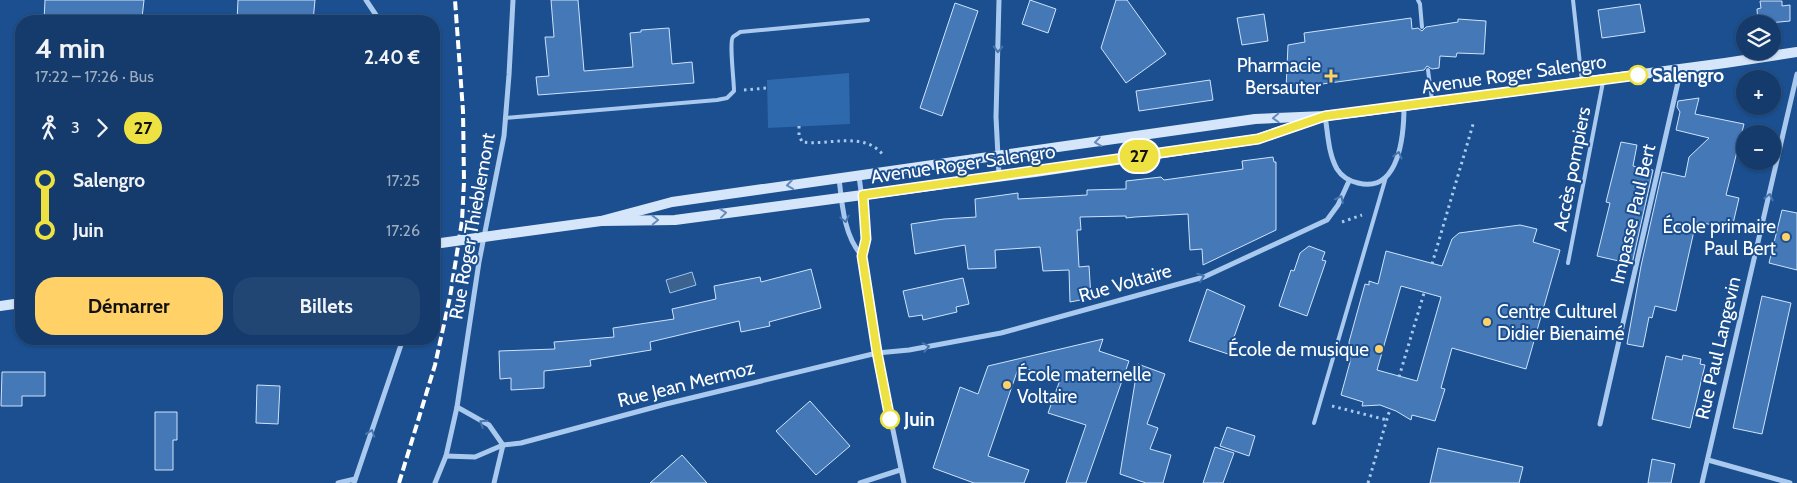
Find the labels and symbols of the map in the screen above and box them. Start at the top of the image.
one-way arrow [993,45,1003,53]
street label: Avenue Roger Salengro [1420,50,1608,98]
place label: Pharmacie Bersauter [1237,54,1321,99]
place label: Salengro [1652,64,1724,87]
marker: Salengro [1628,65,1648,85]
marker: Pharmacie Bersauter [1325,70,1337,82]
street label: Accès pompiers [1549,105,1595,233]
one-way arrow [1272,113,1280,124]
street label: Rue Roger Thieblemont [444,130,500,321]
one-way arrow [1094,136,1102,147]
street label: Avenue Roger Salengro [869,140,1057,188]
line badge: 27 [1116,140,1162,172]
street label: Impasse Paul Bert [1606,141,1660,286]
one-way arrow [1392,151,1403,160]
one-way arrow [786,179,794,190]
one-way arrow [1763,192,1774,201]
one-way arrow [1334,196,1344,205]
one-way arrow [719,209,728,219]
place label: École primaire Paul Bert [1663,214,1777,260]
one-way arrow [652,215,660,225]
one-way arrow [840,215,850,224]
marker: École primaire Paul Bert [1780,231,1792,243]
street label: Rue Voltaire [1076,259,1174,307]
one-way arrow [1197,273,1205,283]
street label: Rue Paul Langevin [1690,274,1746,422]
place label: Centre Culturel Didier Bienaimé [1497,300,1625,345]
marker: Centre Culturel Didier Bienaimé [1481,316,1493,328]
place label: École de musique [1228,337,1369,361]
one-way arrow [921,343,930,353]
marker: École de musique [1373,343,1385,355]
street label: Rue Jean Mermoz [615,356,757,412]
place label: École maternelle Voltaire [1017,362,1151,408]
marker: École maternelle Voltaire [1001,379,1013,391]
place label: Juin [903,408,935,431]
marker: Juin [880,409,900,429]
one-way arrow [479,420,489,429]
one-way arrow [365,429,375,437]

